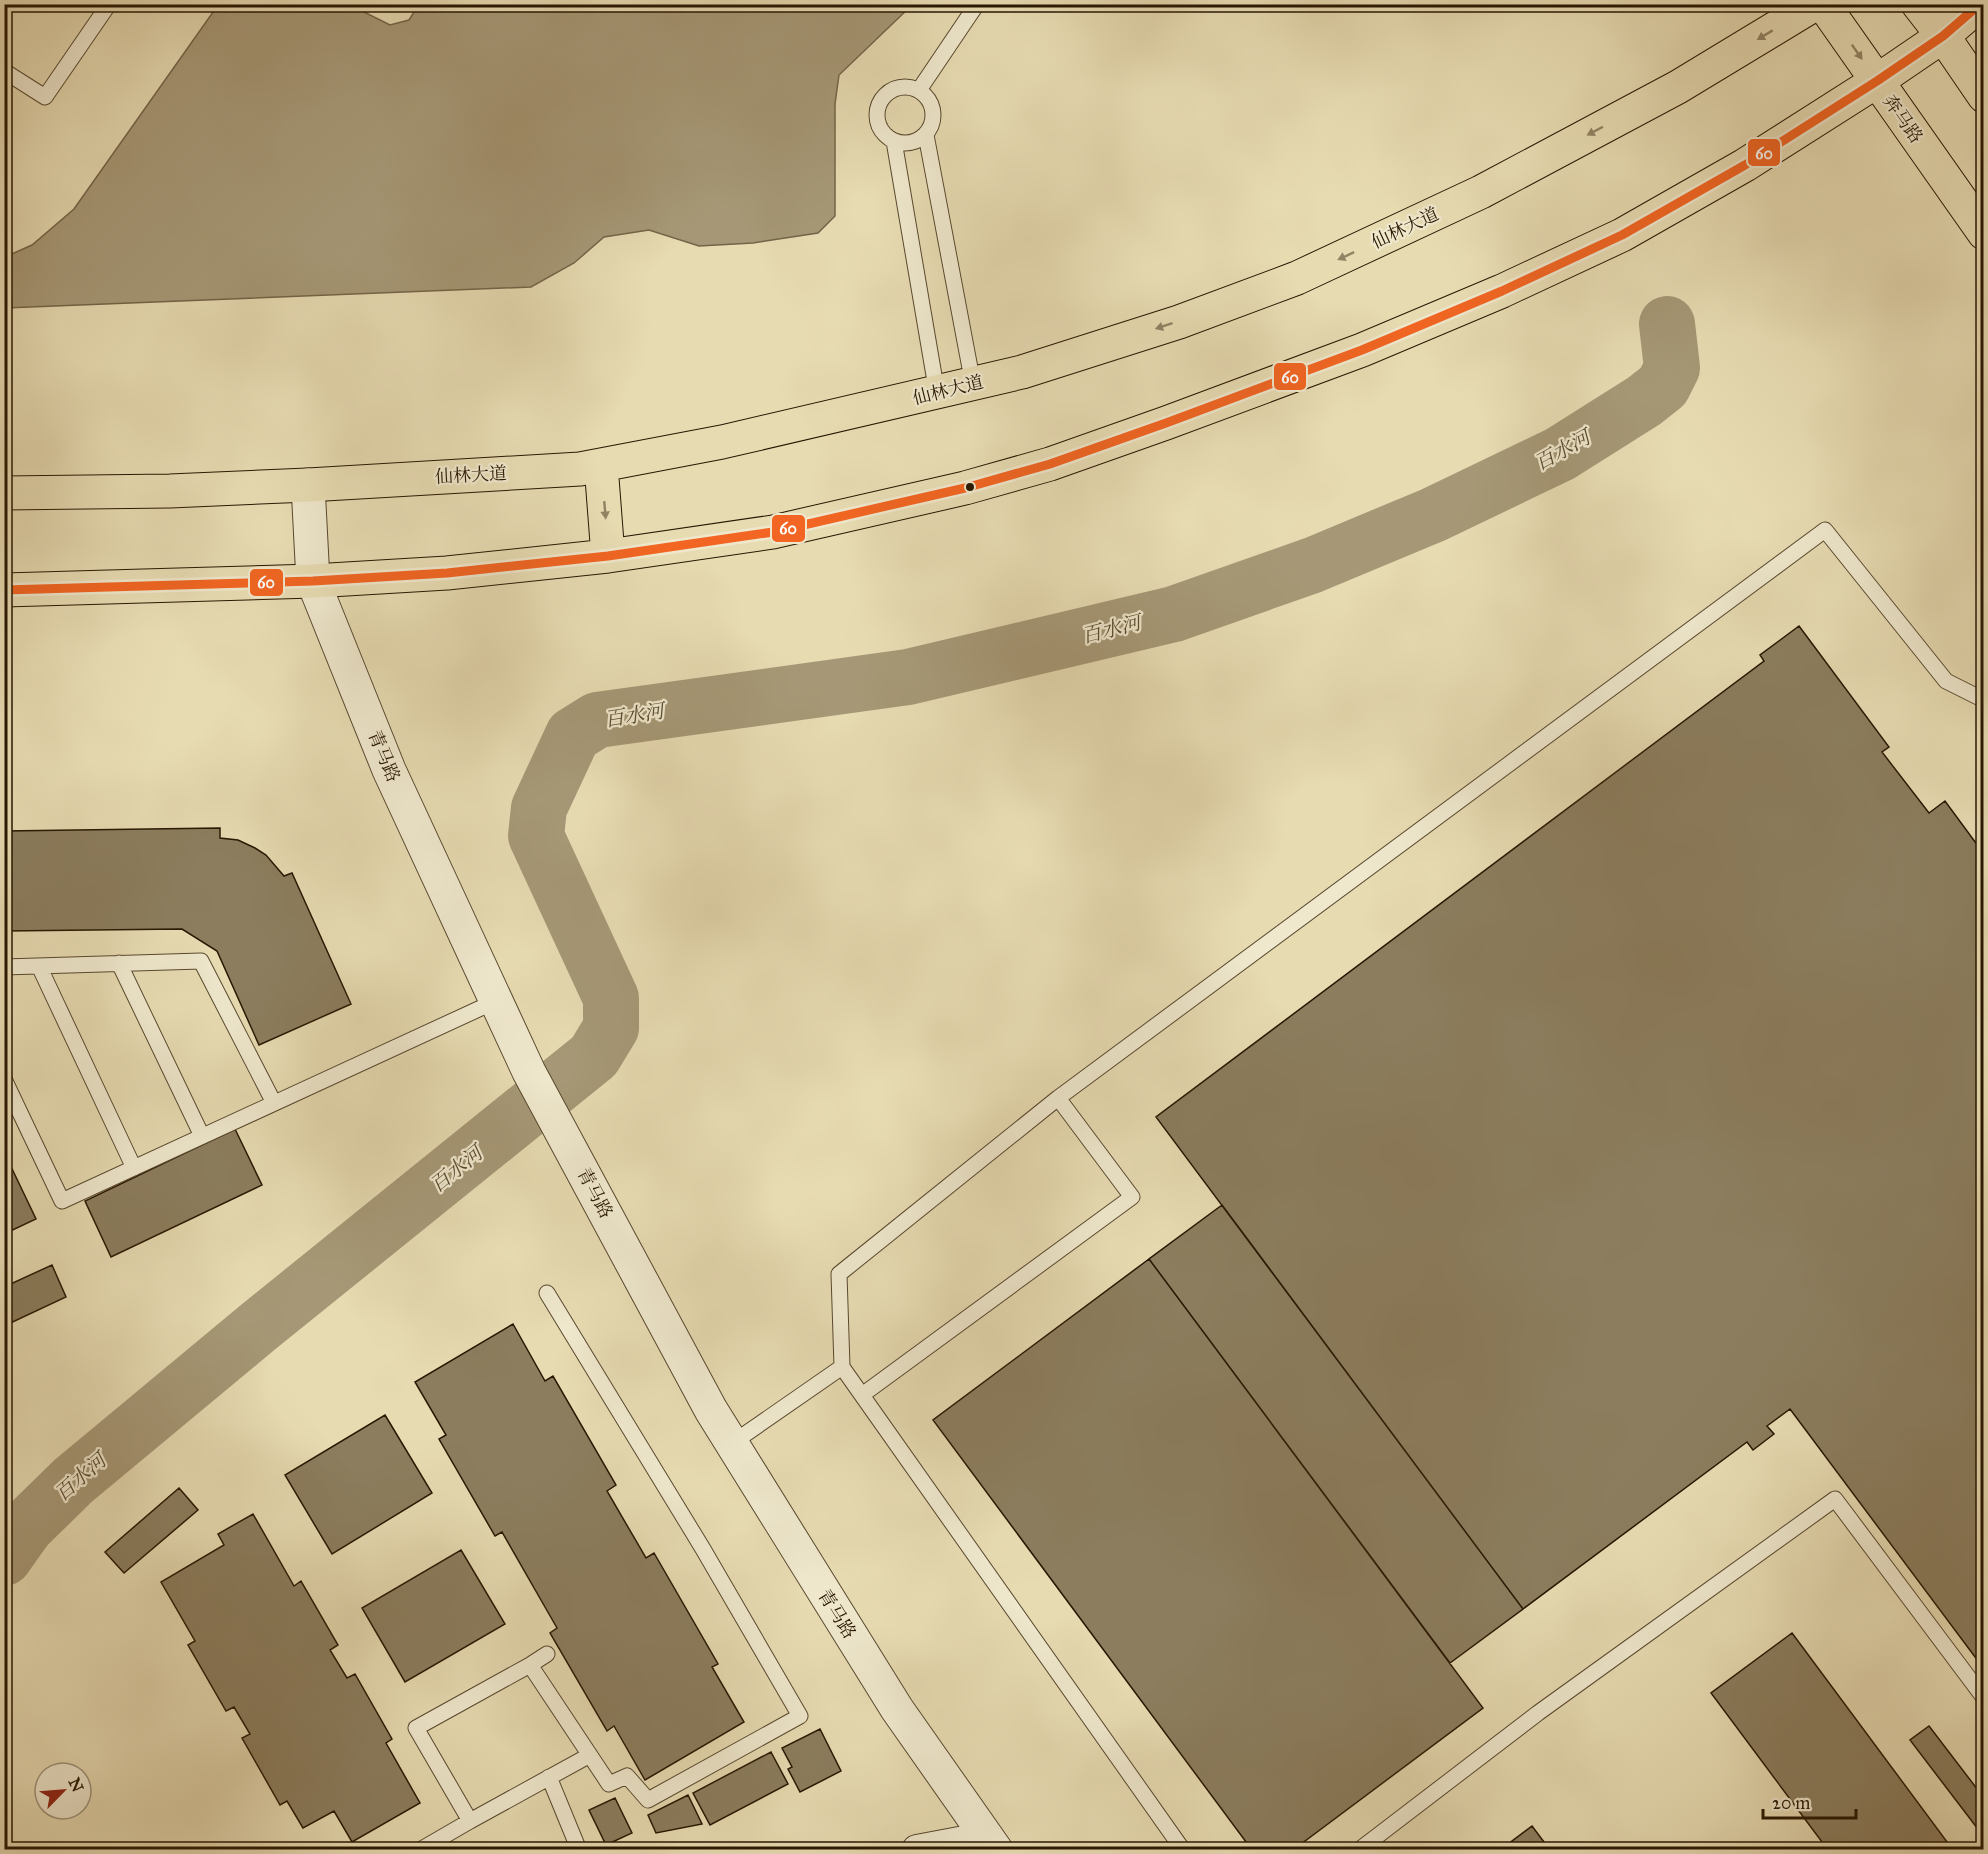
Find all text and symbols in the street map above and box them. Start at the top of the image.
one-way arrow [1757,29,1773,40]
one-way arrow [1851,44,1863,60]
street label: 奔马路 [1879,91,1927,147]
one-way arrow [1587,126,1604,136]
line badge: 60 [1747,138,1781,167]
text: 60 [1755,144,1773,163]
street label: 仙林大道 [1368,203,1442,253]
one-way arrow [1337,251,1354,260]
one-way arrow [1155,322,1173,332]
line badge: 60 [1273,362,1307,391]
text: 60 [1281,368,1299,387]
street label: 仙林大道 [910,371,986,409]
water label: 百水河 [1530,424,1597,475]
street label: 仙林大道 [434,462,508,488]
unlabelled marker [964,481,976,493]
one-way arrow [600,501,610,520]
line badge: 60 [771,514,806,543]
text: 60 [779,519,797,538]
line badge: 60 [249,568,284,597]
text: 60 [257,573,275,592]
water label: 百水河 [1079,609,1146,648]
water label: 百水河 [602,698,668,732]
street label: 青马路 [363,727,405,785]
water label: 百水河 [425,1139,489,1197]
street label: 青马路 [573,1164,617,1222]
water label: 百水河 [49,1446,113,1506]
street label: 青马路 [813,1585,861,1643]
north arrow [33,1761,93,1821]
text: N [65,1775,88,1795]
scale bar [1763,1782,1856,1820]
text: 20 m [1772,1792,1810,1814]

